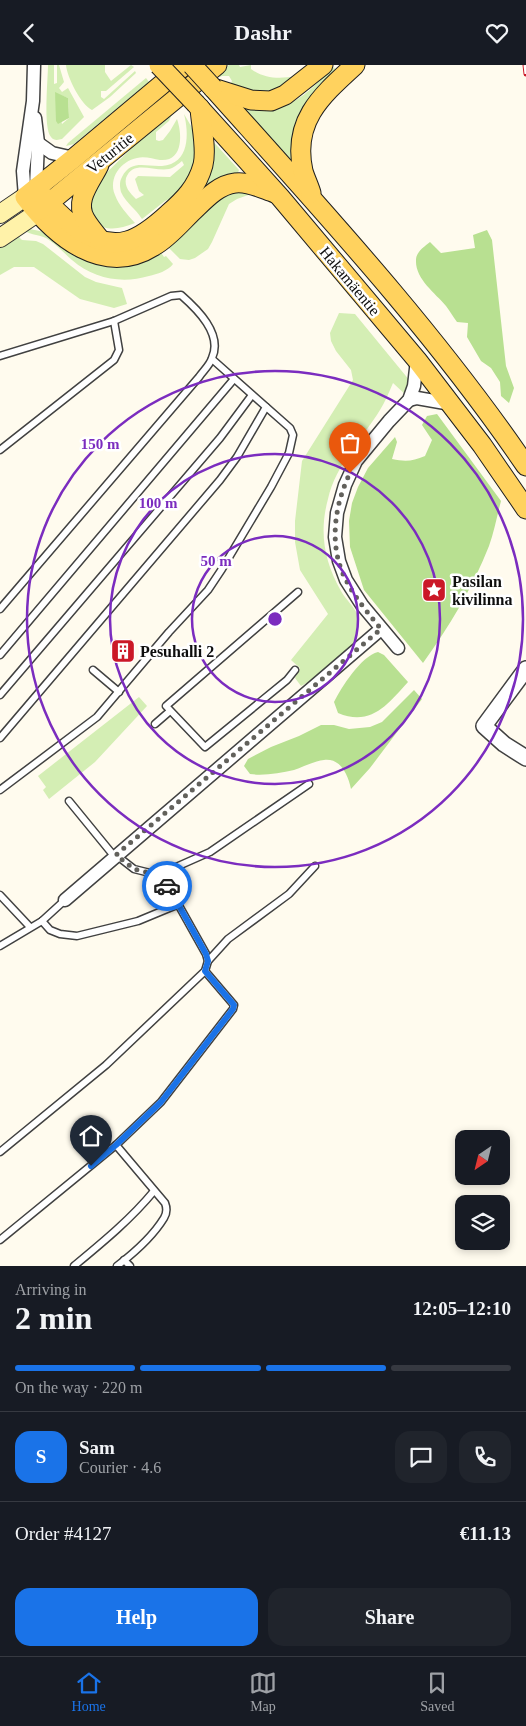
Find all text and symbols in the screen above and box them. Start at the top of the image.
icon: back [15,19,43,47]
icon: heart [483,19,511,47]
text: Dashr [234,20,292,45]
street label: Veturitie [83,129,137,177]
street label: Hakamäentie [316,243,384,319]
pin [329,422,371,473]
icon: bag [336,429,364,457]
text: 150 m [81,436,120,452]
text: 100 m [139,495,178,511]
text: 50 m [200,553,232,569]
place label: Pasilan kivilinna [452,573,512,608]
place icon: Pasilan kivilinna [421,577,447,603]
centre of rings [266,610,284,628]
building icon: Pesuhalli 2 [110,638,136,664]
place label: Pesuhalli 2 [140,643,214,660]
courier [142,861,192,911]
icon: car [153,872,181,900]
pin [70,1115,112,1166]
icon: home [77,1122,105,1150]
north arrow [455,1130,510,1185]
map controls [455,1130,510,1250]
button: layers [455,1195,510,1250]
text: Arriving in [15,1281,87,1298]
text: 12:05–12:10 [413,1298,511,1319]
text: 2 min [15,1300,92,1336]
text: On the way · 220 m [15,1379,143,1396]
button: chat [395,1431,447,1483]
button: phone [459,1431,511,1483]
text: Sam [79,1437,115,1458]
text: S [36,1446,46,1467]
text: Courier · 4.6 [79,1459,161,1476]
text: Order #4127 [15,1523,112,1544]
text: €11.13 [460,1523,511,1544]
button: Help [15,1588,258,1646]
button: Share [268,1588,511,1646]
tab: Home [72,1669,106,1715]
tab: Map [249,1669,277,1715]
tab: Saved [420,1669,454,1715]

